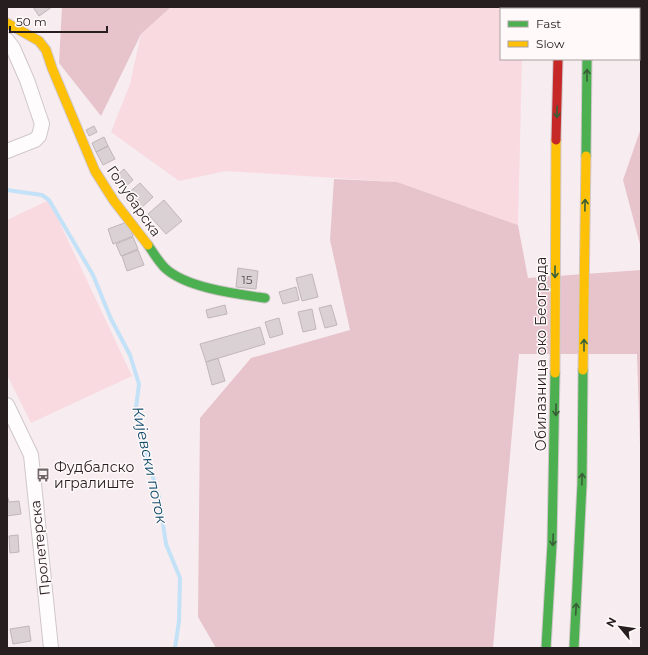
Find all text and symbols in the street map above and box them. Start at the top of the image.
scale bar [10,8,107,34]
legend [500,8,640,60]
text: 50 m [16,14,47,29]
text: Fast [536,16,561,31]
text: Slow [536,36,565,51]
one-way arrow [583,69,591,82]
one-way arrow [553,105,561,118]
street label: Голубарска [103,162,165,240]
one-way arrow [581,199,589,212]
street label: Обилазница око Београда [532,257,550,451]
one-way arrow [551,265,559,278]
house number: 15 [241,272,253,287]
one-way arrow [580,339,588,352]
one-way arrow [552,403,560,416]
water label: Кијевски поток [128,405,172,527]
place label: Фудбалско игралиште [54,458,134,492]
bus stop icon: Фудбалско игралиште [35,467,51,483]
one-way arrow [578,473,586,486]
street label: Пролетерска [26,499,54,597]
one-way arrow [549,533,557,546]
one-way arrow [572,603,580,616]
north arrow [600,607,640,647]
text: N [603,615,620,629]

